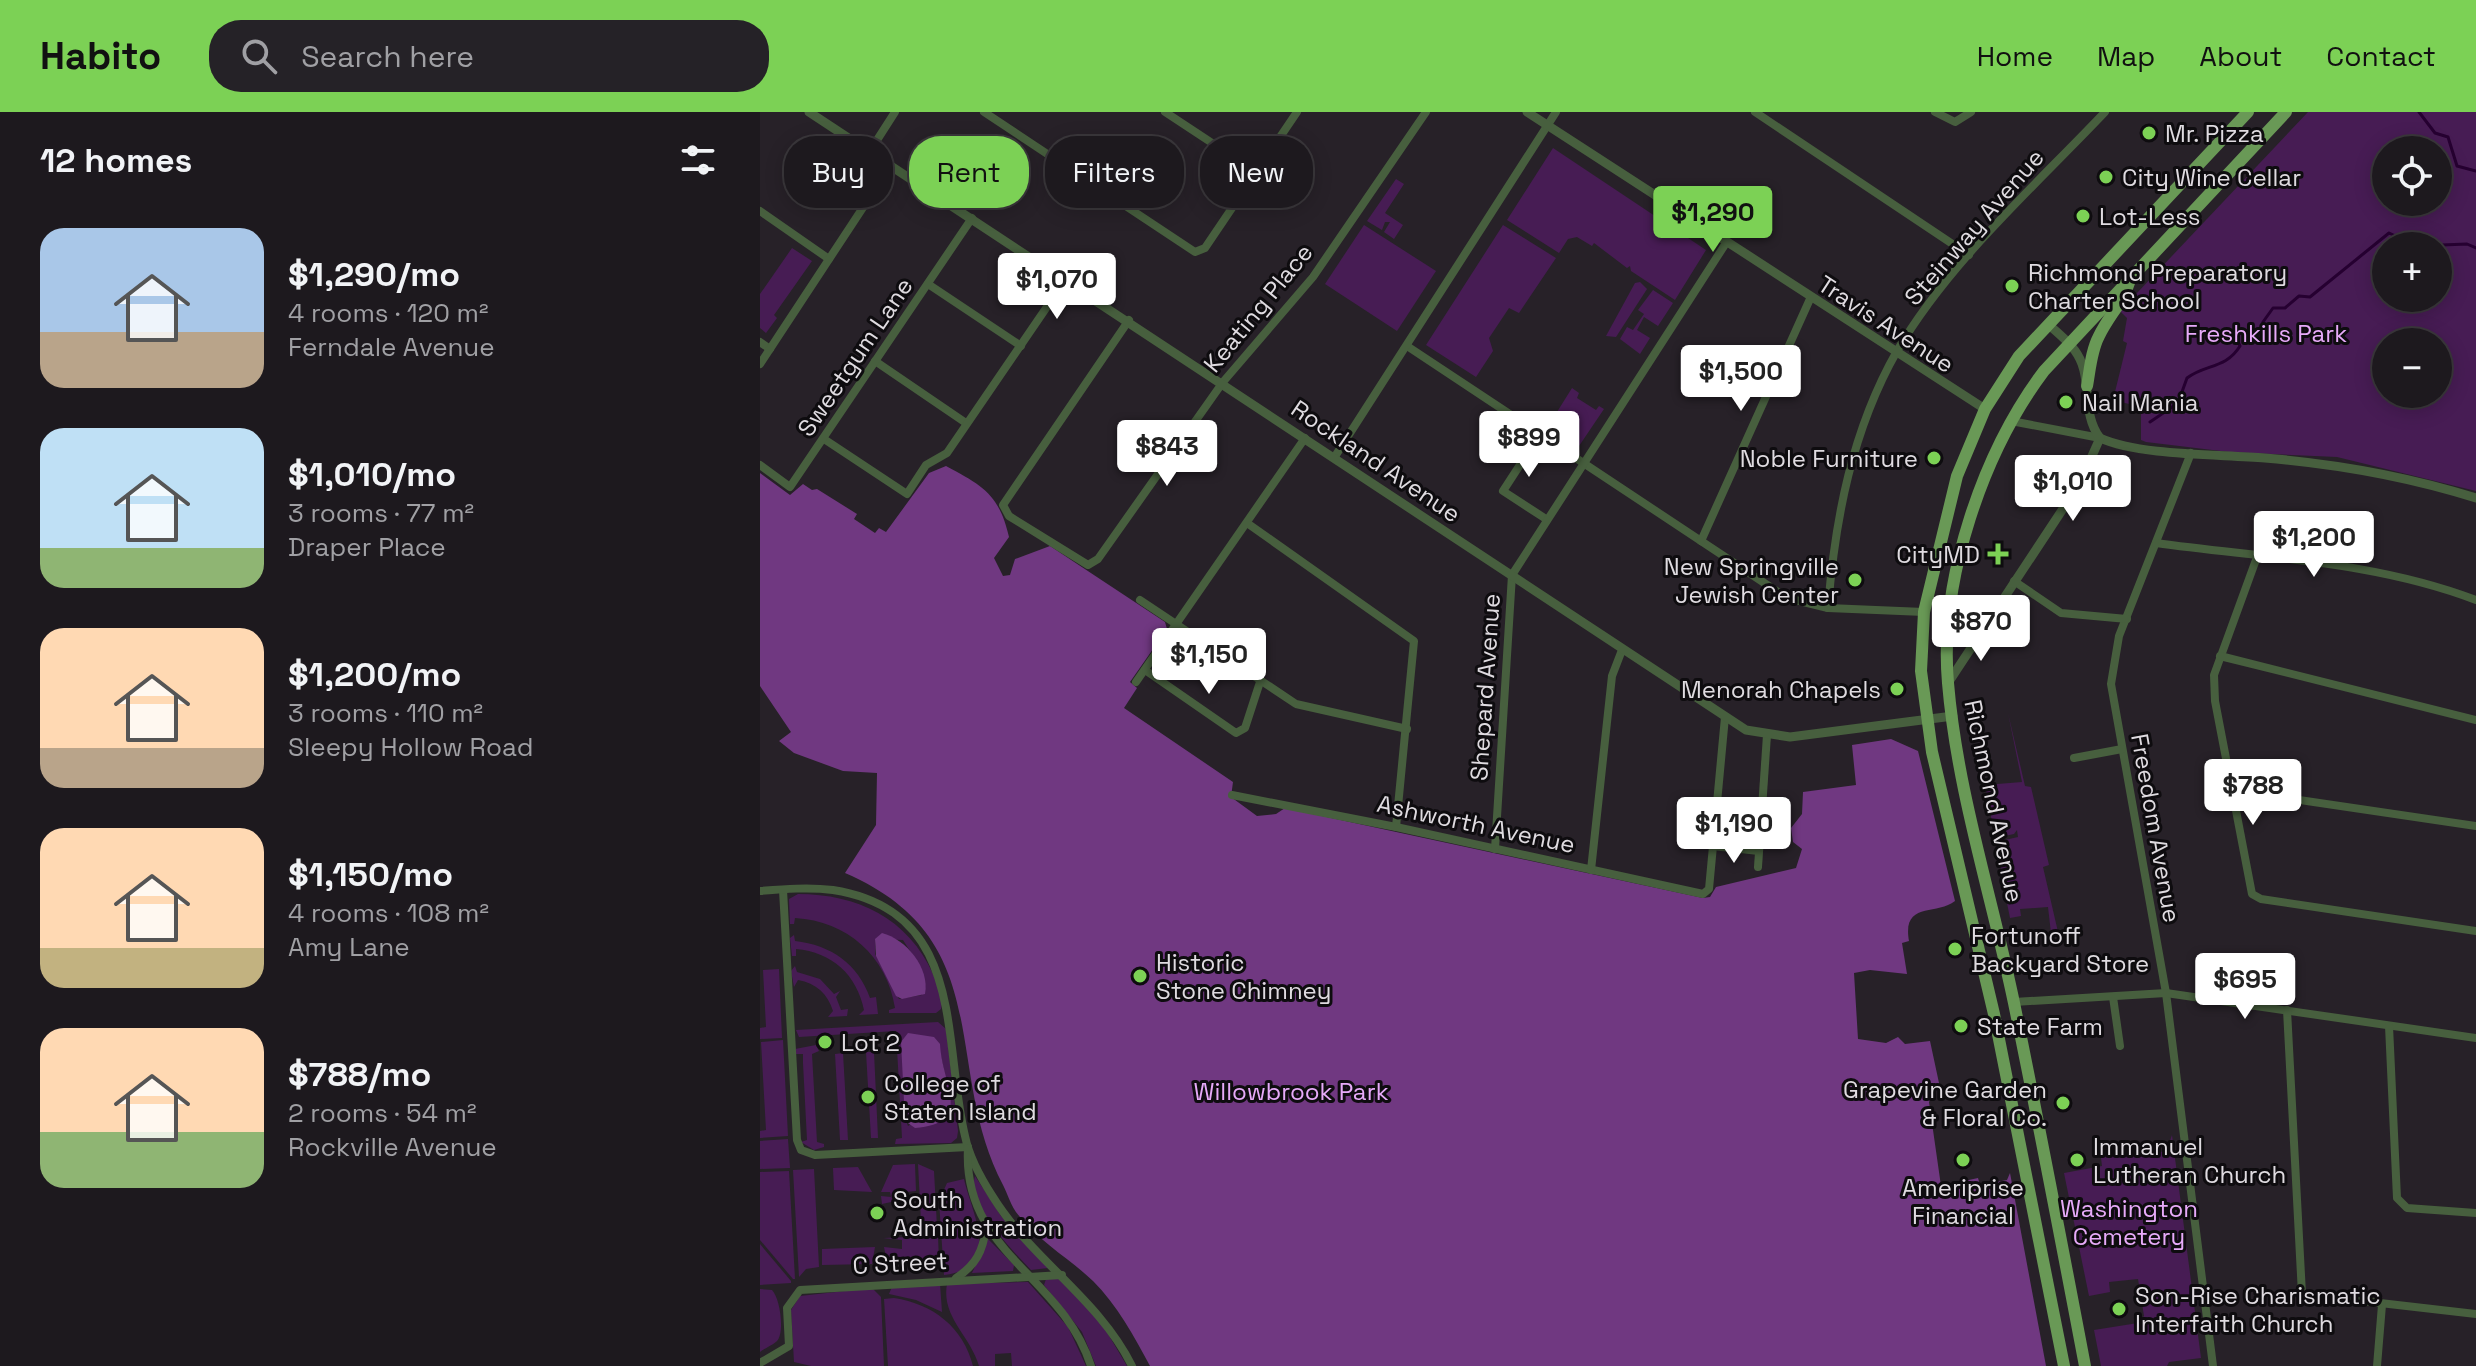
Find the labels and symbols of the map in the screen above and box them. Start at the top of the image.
place label: Mr. Pizza [2165,118,2264,149]
marker: Mr. Pizza [2140,124,2158,142]
street label: Steinway Avenue [1897,142,2051,312]
place label: City Wine Cellar [2122,162,2301,193]
marker: City Wine Cellar [2097,168,2115,186]
pin: $1,290 [1648,186,1778,254]
place label: Lot-Less [2099,201,2200,232]
marker: Lot-Less [2074,207,2092,225]
street label: Keating Place [1197,237,1319,379]
pin: $1,070 [992,253,1122,321]
place label: Richmond Preparatory Charter School [2028,257,2287,316]
street label: Travis Avenue [1812,268,1960,380]
street label: Sweetgum Lane [790,272,920,442]
marker: Richmond Preparatory Charter School [2003,277,2021,295]
park label: Freshkills Park [2185,318,2347,349]
pin: $1,500 [1676,345,1806,413]
place label: Nail Mania [2082,387,2199,418]
street label: Rockland Avenue [1285,393,1467,529]
marker: Nail Mania [2057,393,2075,411]
pin: $899 [1482,411,1576,479]
pin: $843 [1120,420,1214,488]
place label: Noble Furniture [1740,443,1918,474]
marker: Noble Furniture [1925,449,1943,467]
pin: $1,010 [2008,455,2138,523]
pin: $1,200 [2249,511,2379,579]
place label: CityMD [1896,539,1980,570]
marker: CityMD [1987,543,2009,565]
place label: New Springville Jewish Center [1664,551,1839,610]
marker: New Springville Jewish Center [1846,571,1864,589]
street label: Shepard Avenue [1463,592,1507,782]
pin: $870 [1934,595,2028,663]
pin: $1,150 [1144,628,1274,696]
place label: Menorah Chapels [1681,674,1881,705]
marker: Menorah Chapels [1888,680,1906,698]
street label: Richmond Avenue [1957,697,2031,905]
street label: Freedom Avenue [2124,731,2188,925]
pin: $788 [2206,759,2300,827]
street label: Ashworth Avenue [1374,788,1578,860]
pin: $1,190 [1669,797,1799,865]
place label: Fortunoff Backyard Store [1971,920,2149,979]
marker: Fortunoff Backyard Store [1946,940,1964,958]
place label: Historic Stone Chimney [1156,947,1332,1006]
pin: $695 [2198,953,2292,1021]
marker: Historic Stone Chimney [1131,967,1149,985]
place label: State Farm [1977,1011,2103,1042]
marker: State Farm [1952,1017,1970,1035]
place label: Lot 2 [841,1027,900,1058]
marker: Lot 2 [816,1033,834,1051]
place label: College of Staten Island [884,1068,1037,1127]
place label: Grapevine Garden & Floral Co. [1843,1074,2047,1133]
park label: Willowbrook Park [1193,1076,1389,1107]
marker: College of Staten Island [859,1088,877,1106]
marker: Grapevine Garden & Floral Co. [2054,1094,2072,1112]
place label: Immanuel Lutheran Church [2093,1131,2286,1190]
marker: Ameriprise Financial [1954,1151,1972,1169]
marker: Immanuel Lutheran Church [2068,1151,2086,1169]
place label: Ameriprise Financial [1902,1172,2024,1231]
place label: South Administration [893,1184,1062,1243]
park label: Washington Cemetery [2060,1193,2198,1252]
marker: South Administration [868,1204,886,1222]
street label: C Street [852,1245,948,1281]
place label: Son-Rise Charismatic Interfaith Church [2135,1280,2381,1339]
marker: Son-Rise Charismatic Interfaith Church [2110,1300,2128,1318]

